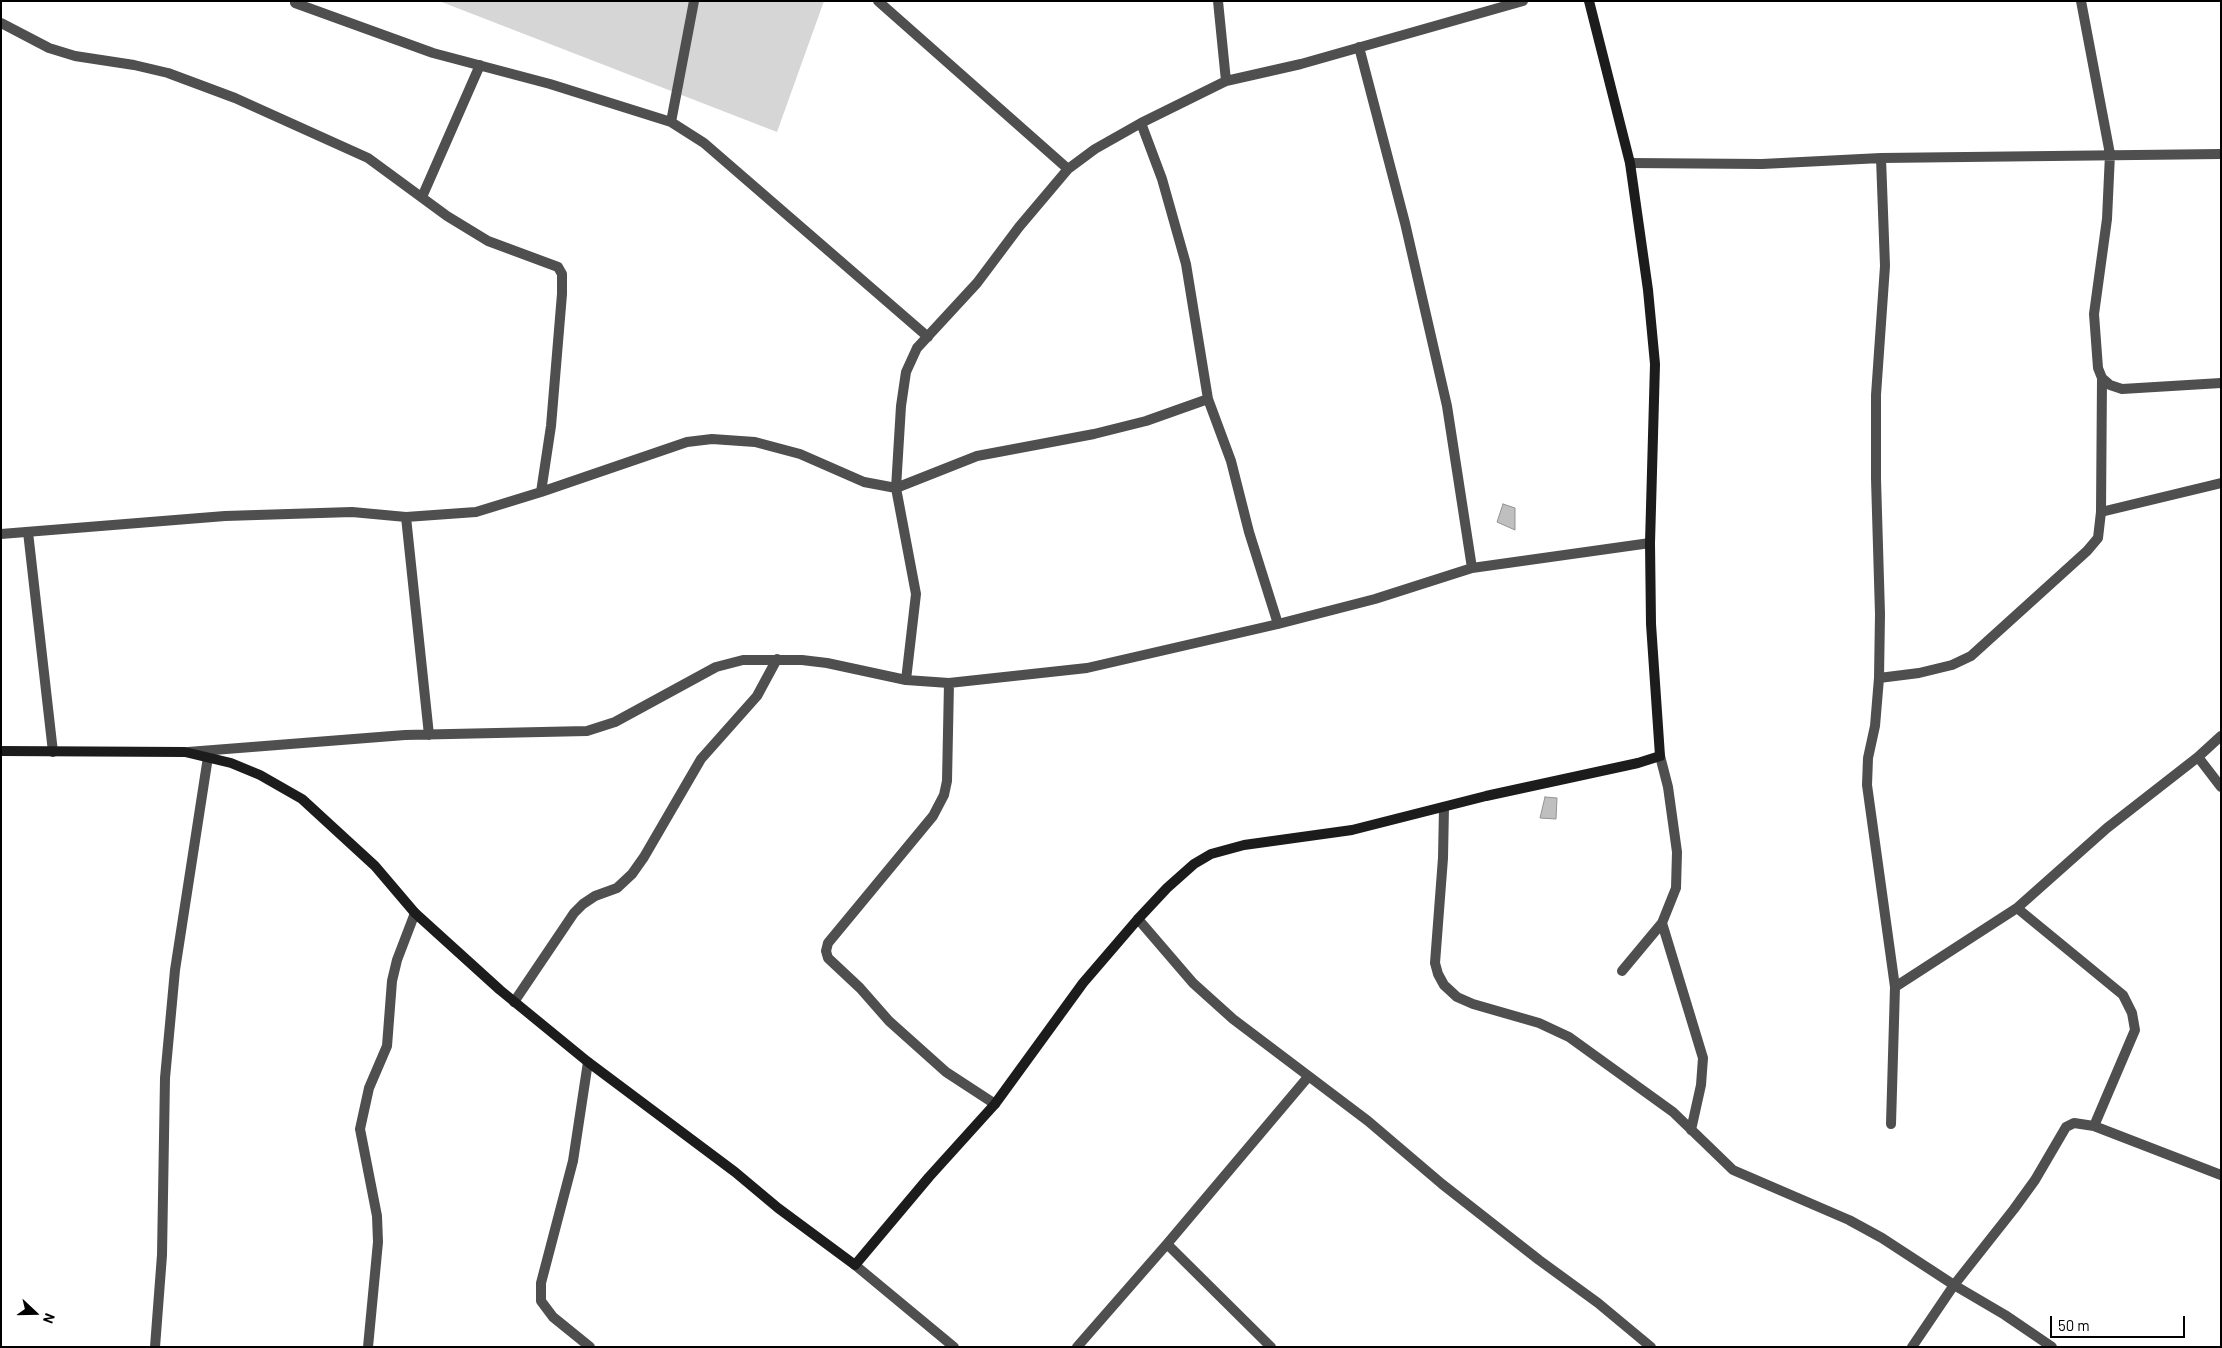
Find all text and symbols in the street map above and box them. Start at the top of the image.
north arrow [10,1288,60,1338]
scale bar [2052,1306,2187,1338]
text: N [40,1311,59,1326]
text: 50 m [2058,1316,2090,1334]

